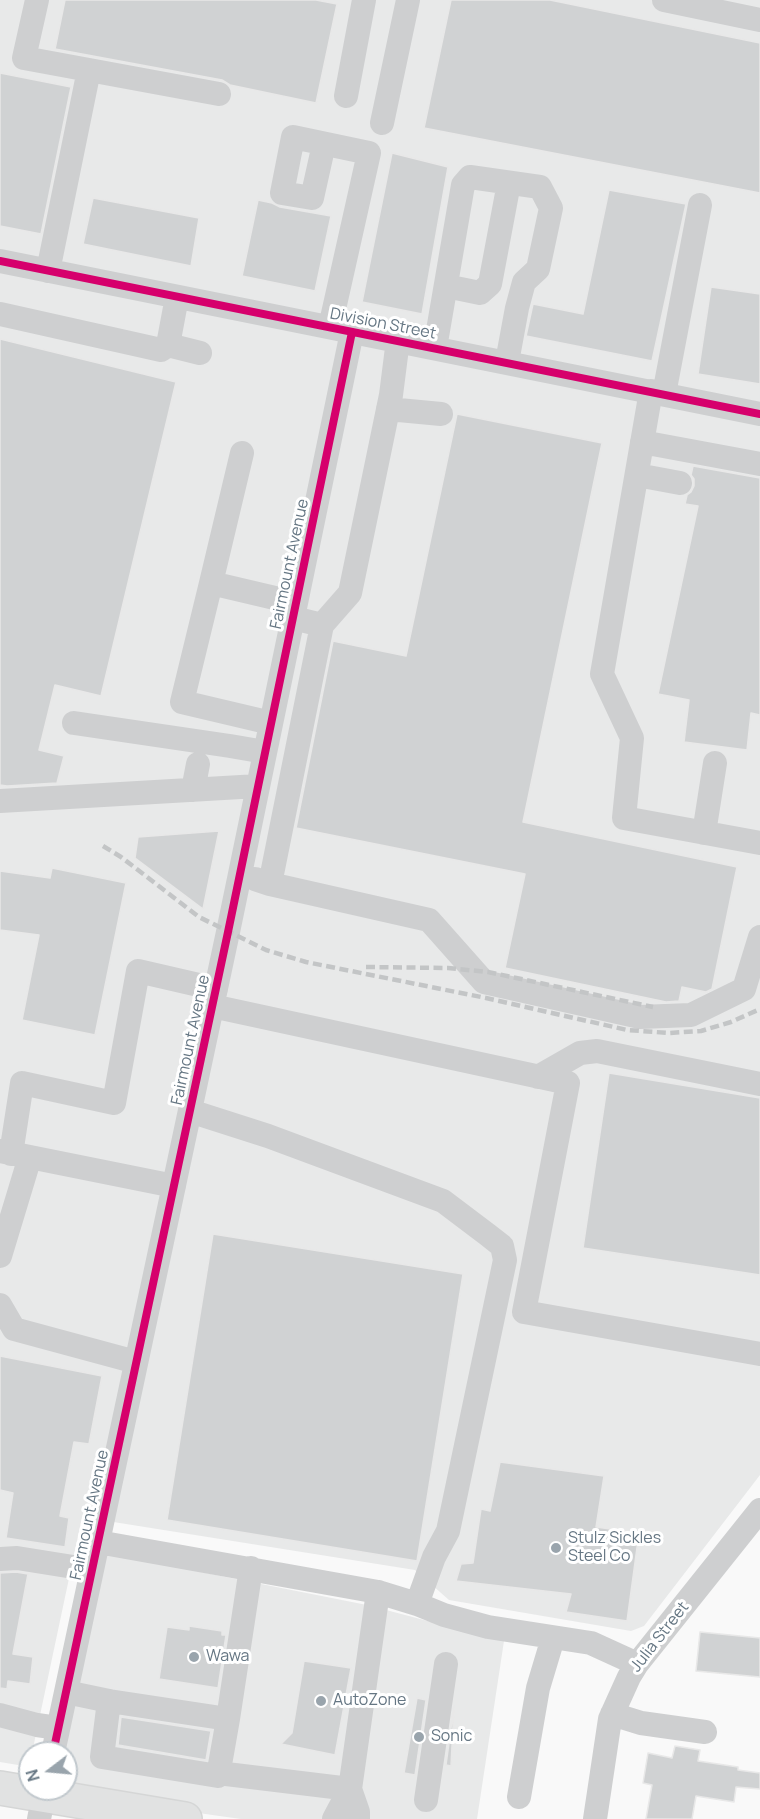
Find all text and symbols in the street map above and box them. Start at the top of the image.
street label: Division Street [328,304,438,344]
street label: Fairmount Avenue [267,497,313,631]
street label: Fairmount Avenue [168,973,214,1107]
street label: Fairmount Avenue [67,1448,113,1582]
place label: Stulz Sickles Steel Co [568,1529,661,1567]
marker: Stulz Sickles Steel Co [549,1541,563,1555]
street label: Julia Street [627,1598,693,1676]
place label: Wawa [206,1647,250,1667]
marker: Wawa [187,1650,201,1664]
place label: AutoZone [333,1691,406,1711]
marker: AutoZone [314,1694,328,1708]
place label: Sonic [431,1727,472,1747]
marker: Sonic [412,1730,426,1744]
north arrow [18,1741,78,1801]
text: N [20,1767,45,1784]

